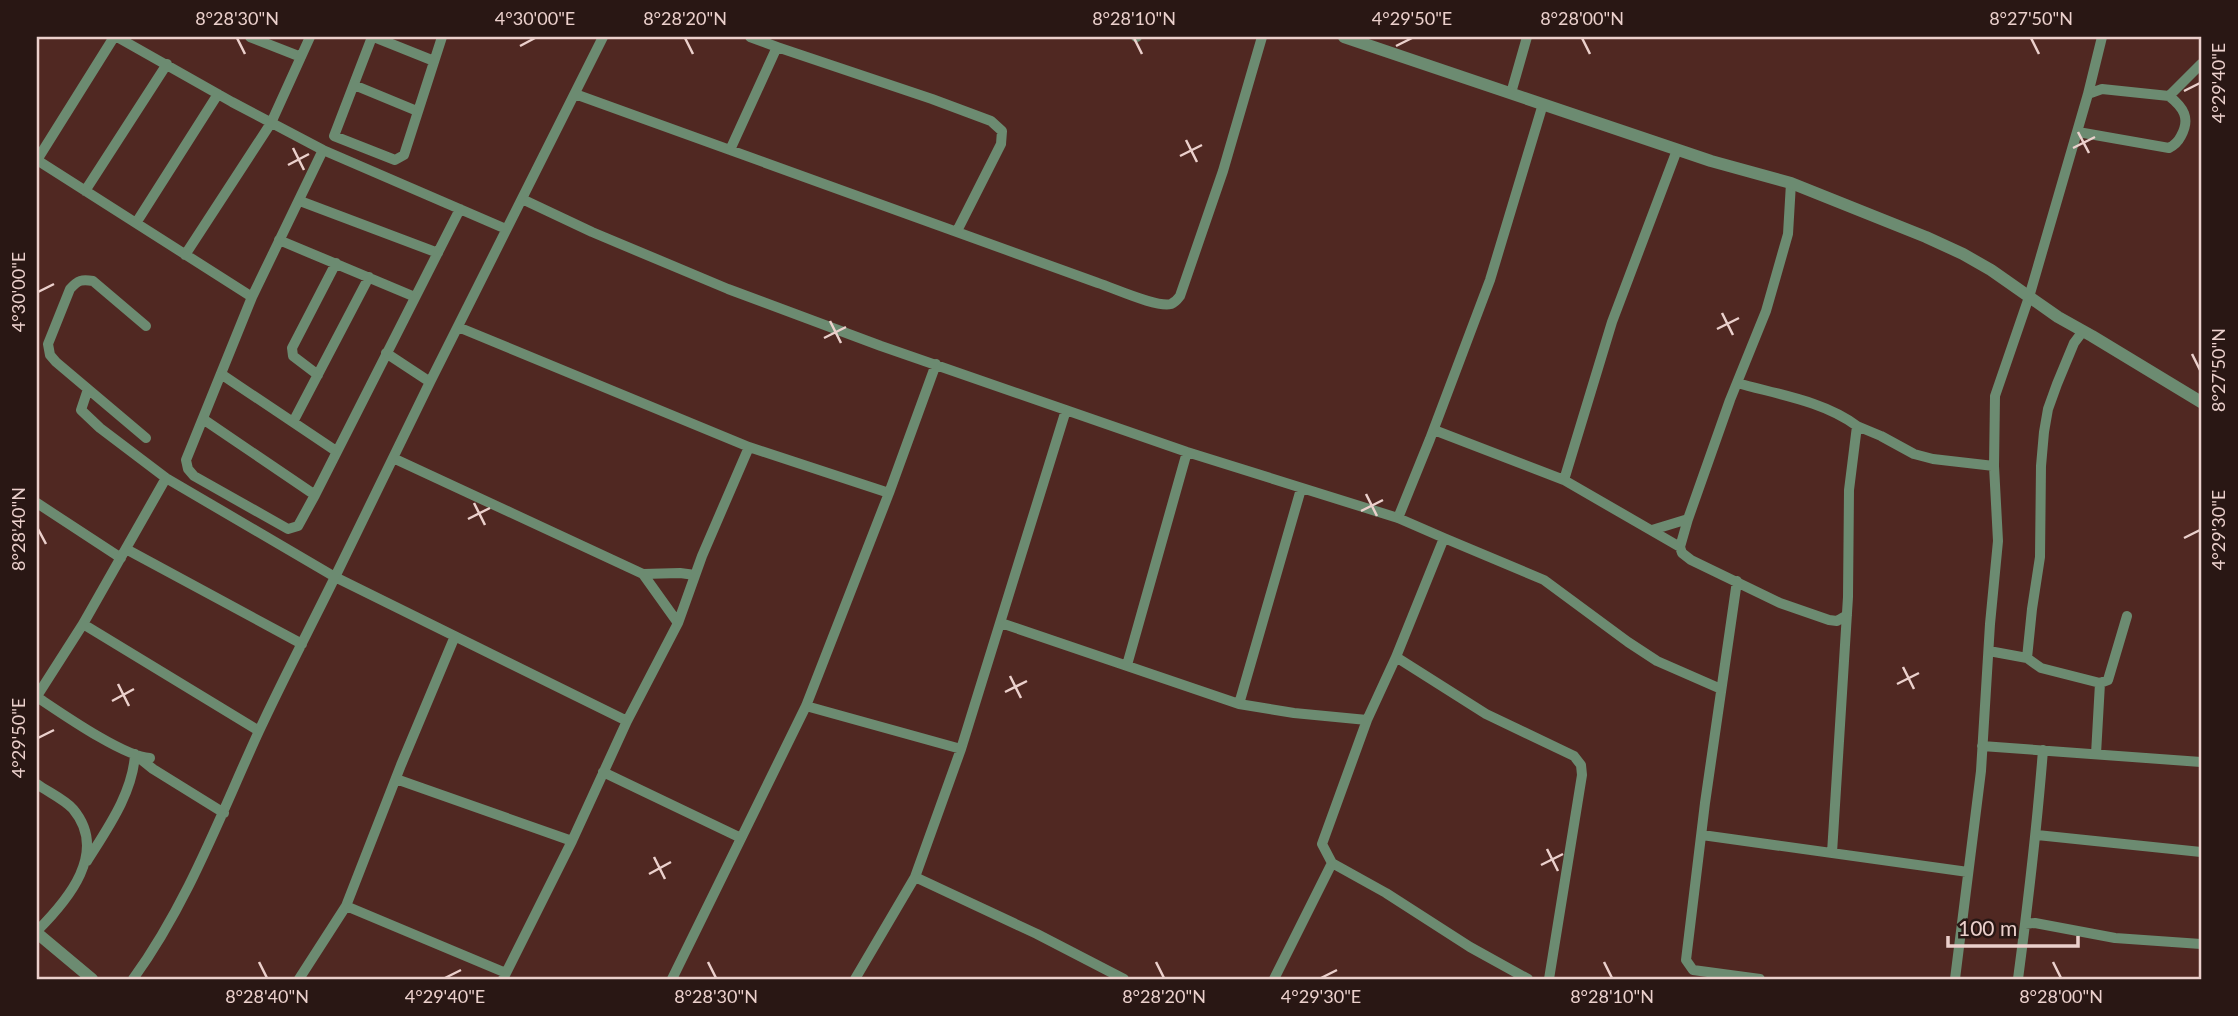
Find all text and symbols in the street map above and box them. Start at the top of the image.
text: 8°28'30"N [195,7,279,29]
text: 4°30'00"E [495,7,575,29]
text: 8°28'20"N [643,7,727,29]
text: 8°28'10"N [1092,7,1176,29]
text: 4°29'50"E [1372,7,1452,29]
text: 8°28'00"N [1540,7,1624,29]
text: 8°27'50"N [1989,7,2073,29]
text: 4°29'40"E [2207,43,2229,123]
text: 4°30'00"E [7,252,29,332]
text: 8°27'50"N [2207,328,2229,412]
text: 8°28'40"N [7,487,29,571]
text: 4°29'30"E [2207,490,2229,570]
text: 4°29'50"E [7,698,29,778]
scale bar [1948,904,2077,948]
text: 100 m [1958,915,2017,940]
text: 8°28'40"N [225,985,309,1007]
text: 4°29'40"E [405,985,485,1007]
text: 8°28'30"N [674,985,758,1007]
text: 8°28'20"N [1122,985,1206,1007]
text: 4°29'30"E [1281,985,1361,1007]
text: 8°28'10"N [1570,985,1654,1007]
text: 8°28'00"N [2019,985,2103,1007]

